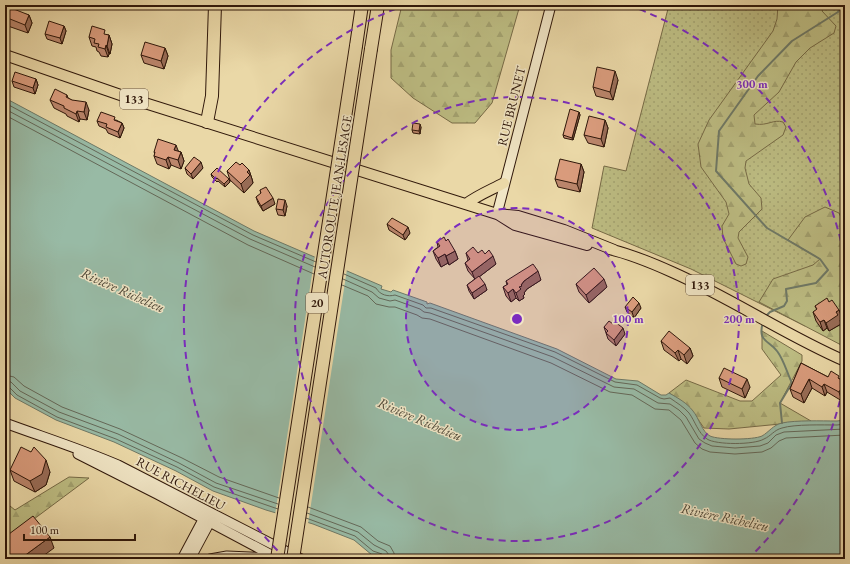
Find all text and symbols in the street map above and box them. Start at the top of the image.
street label: RUE BRUNET [493,64,530,148]
text: 300 m [736,76,768,92]
road number: 133 [120,89,148,109]
street label: AUTOROUTE JEAN-LESAGE [313,114,356,281]
water label: Rivière Richelieu [78,264,168,316]
road number: 133 [686,275,714,295]
road number: 20 [306,293,328,313]
text: 100 m [612,311,644,327]
text: 200 m [723,311,755,327]
centre of rings [510,312,524,326]
water label: Rivière Richelieu [375,393,465,445]
street label: RUE RICHELIEU [133,453,229,514]
water label: Rivière Richelieu [679,499,771,535]
scale bar [24,516,135,542]
text: 100 m [30,522,60,538]

